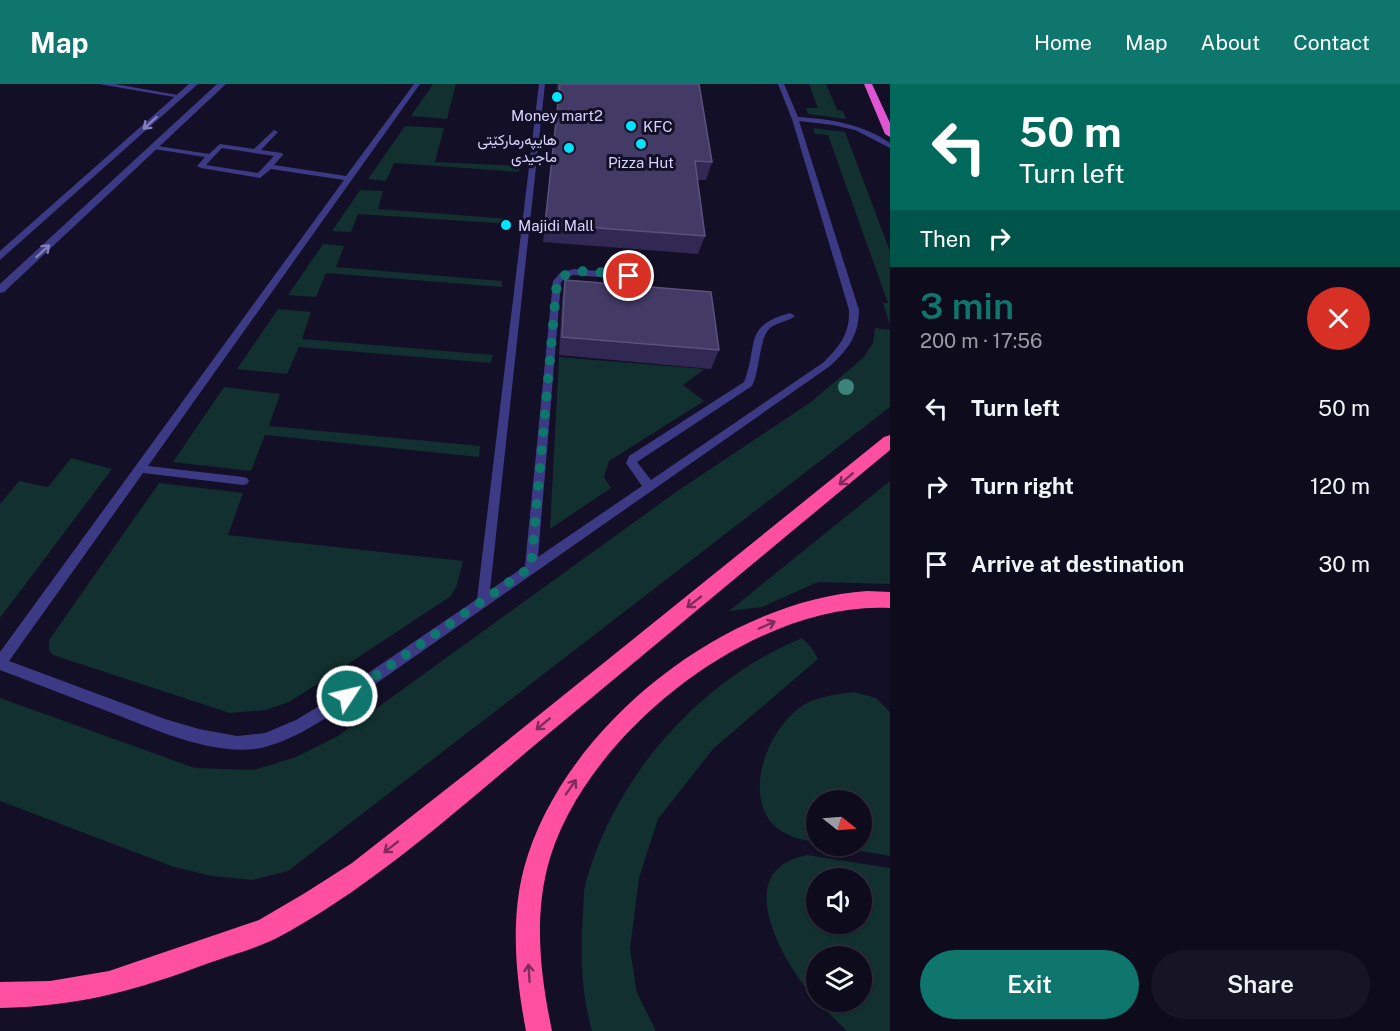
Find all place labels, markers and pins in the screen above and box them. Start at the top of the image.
marker: Money mart2 [550,90,564,104]
place label: Money mart2 [511,107,603,124]
place label: KFC [643,118,672,135]
marker: KFC [624,119,638,133]
place label: هایپەرمارکێتی ماجیدی [477,131,557,167]
marker: Pizza Hut [634,137,648,151]
marker: هایپەرمارکێتی ماجیدی [562,141,576,155]
place label: Pizza Hut [608,154,674,171]
place label: Majidi Mall [518,217,594,234]
marker: Majidi Mall [499,218,513,232]
pin [603,250,654,301]

